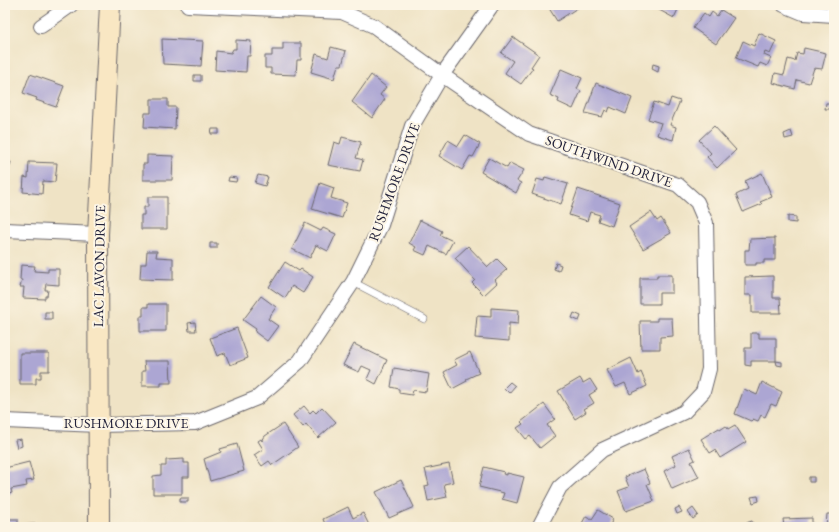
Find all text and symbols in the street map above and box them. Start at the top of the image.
street label: RUSHMORE DRIVE [364,120,424,244]
street label: SOUTHWIND DRIVE [543,131,675,191]
street label: LAC LAVON DRIVE [89,205,109,327]
street label: RUSHMORE DRIVE [64,414,188,432]

